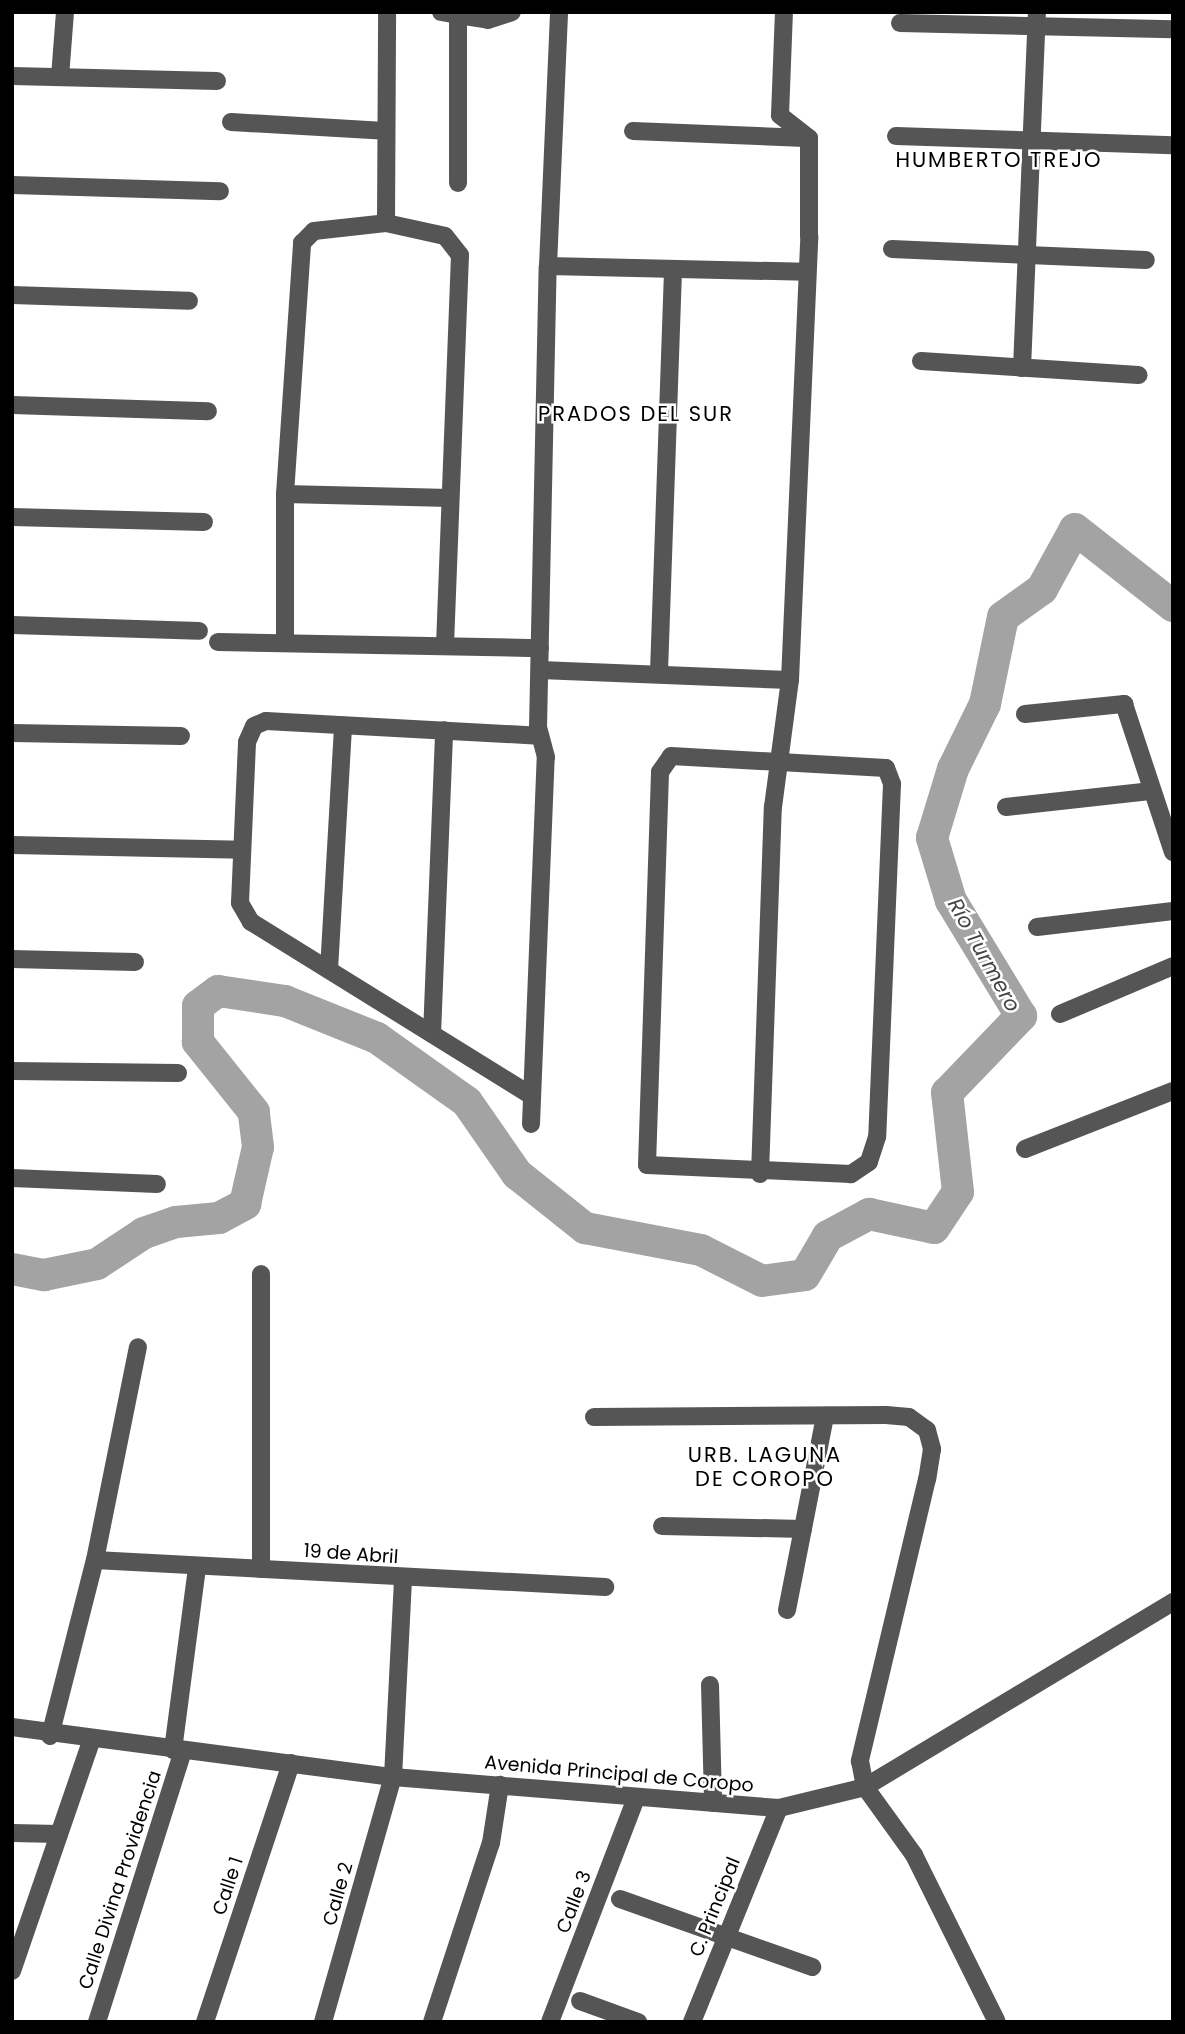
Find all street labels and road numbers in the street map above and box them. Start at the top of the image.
street label: 19 de Abril [303,1539,399,1569]
street label: Avenida Principal de Coropo [483,1751,755,1797]
street label: Calle Divina Providencia [74,1768,166,1992]
street label: Calle 1 [208,1854,248,1918]
street label: C. Principal [685,1854,745,1960]
street label: Calle 2 [318,1860,358,1928]
street label: Calle 3 [552,1868,596,1936]

